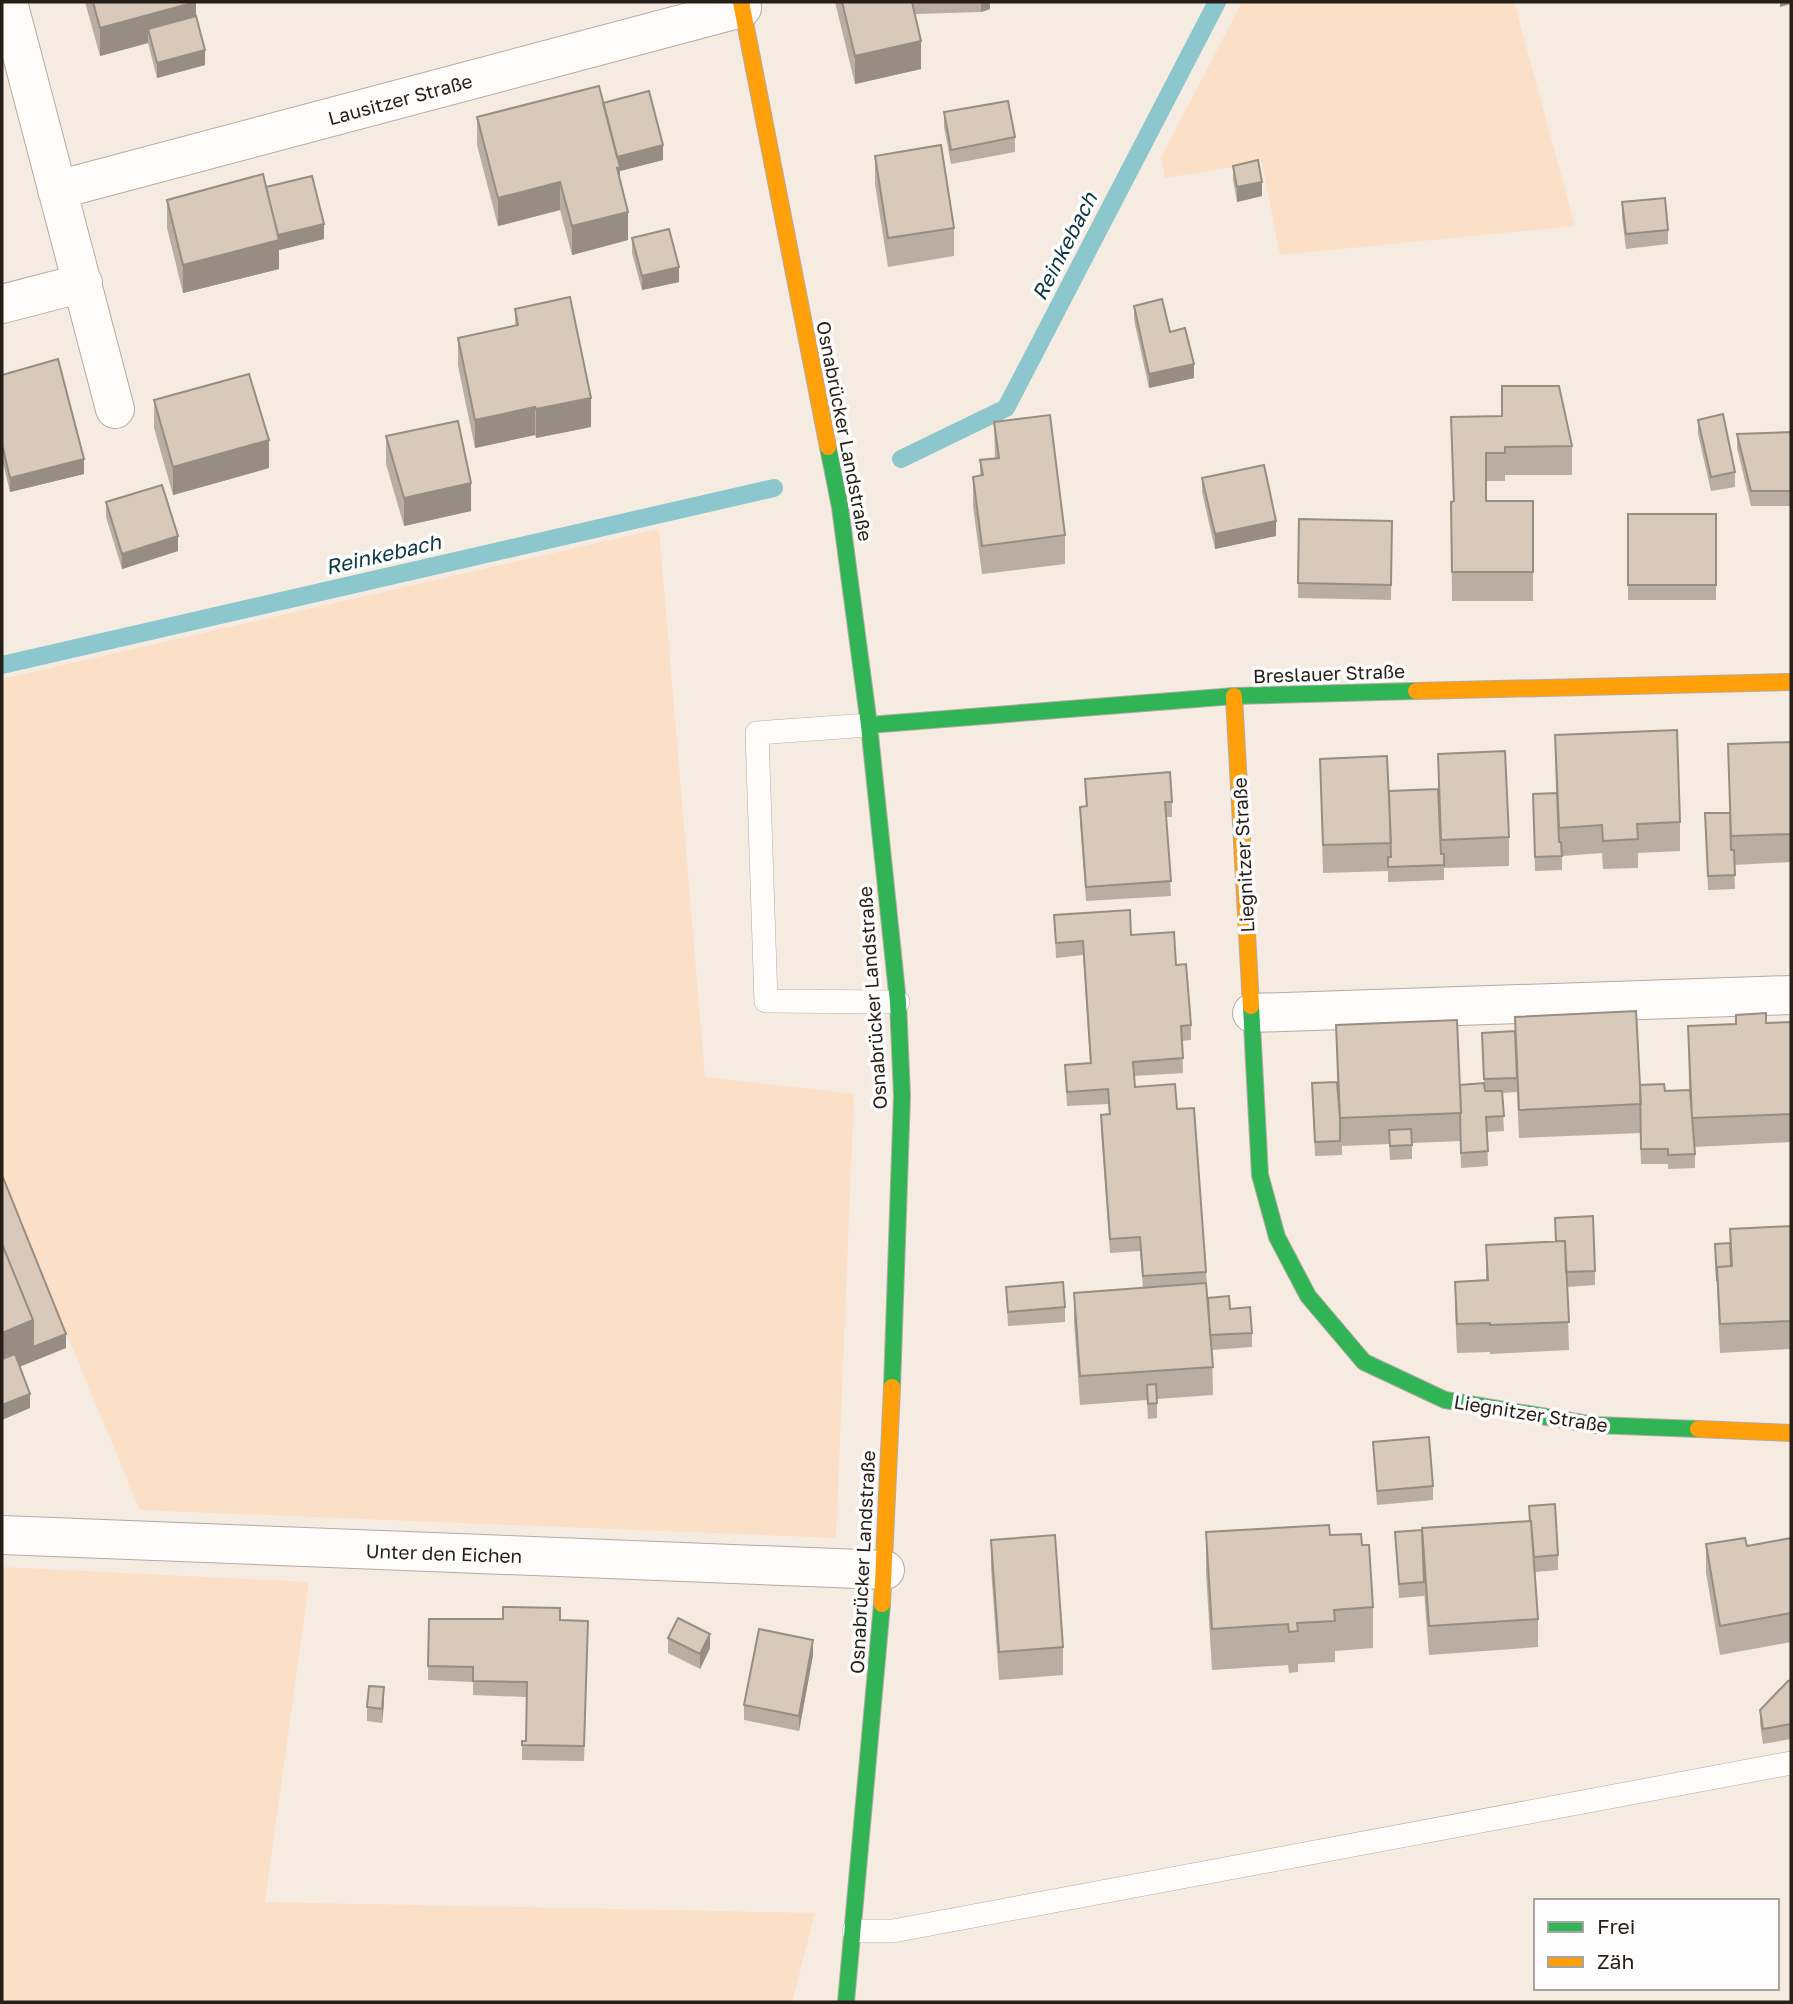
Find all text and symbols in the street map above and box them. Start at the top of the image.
street label: Lausitzer Straße [325,69,475,129]
water label: Reinkebach [1026,187,1103,304]
street label: Osnabrücker Landstraße [812,319,878,543]
water label: Reinkebach [323,528,444,580]
street label: Breslauer Straße [1253,659,1405,687]
street label: Liegnitzer Straße [1227,777,1259,933]
street label: Osnabrücker Landstraße [853,886,891,1110]
street label: Liegnitzer Straße [1452,1389,1610,1437]
street label: Osnabrücker Landstraße [845,1450,879,1674]
street label: Unter den Eichen [365,1539,523,1567]
legend [1534,1899,1779,1990]
text: Frei [1597,1913,1635,1939]
text: Zäh [1597,1948,1634,1974]

